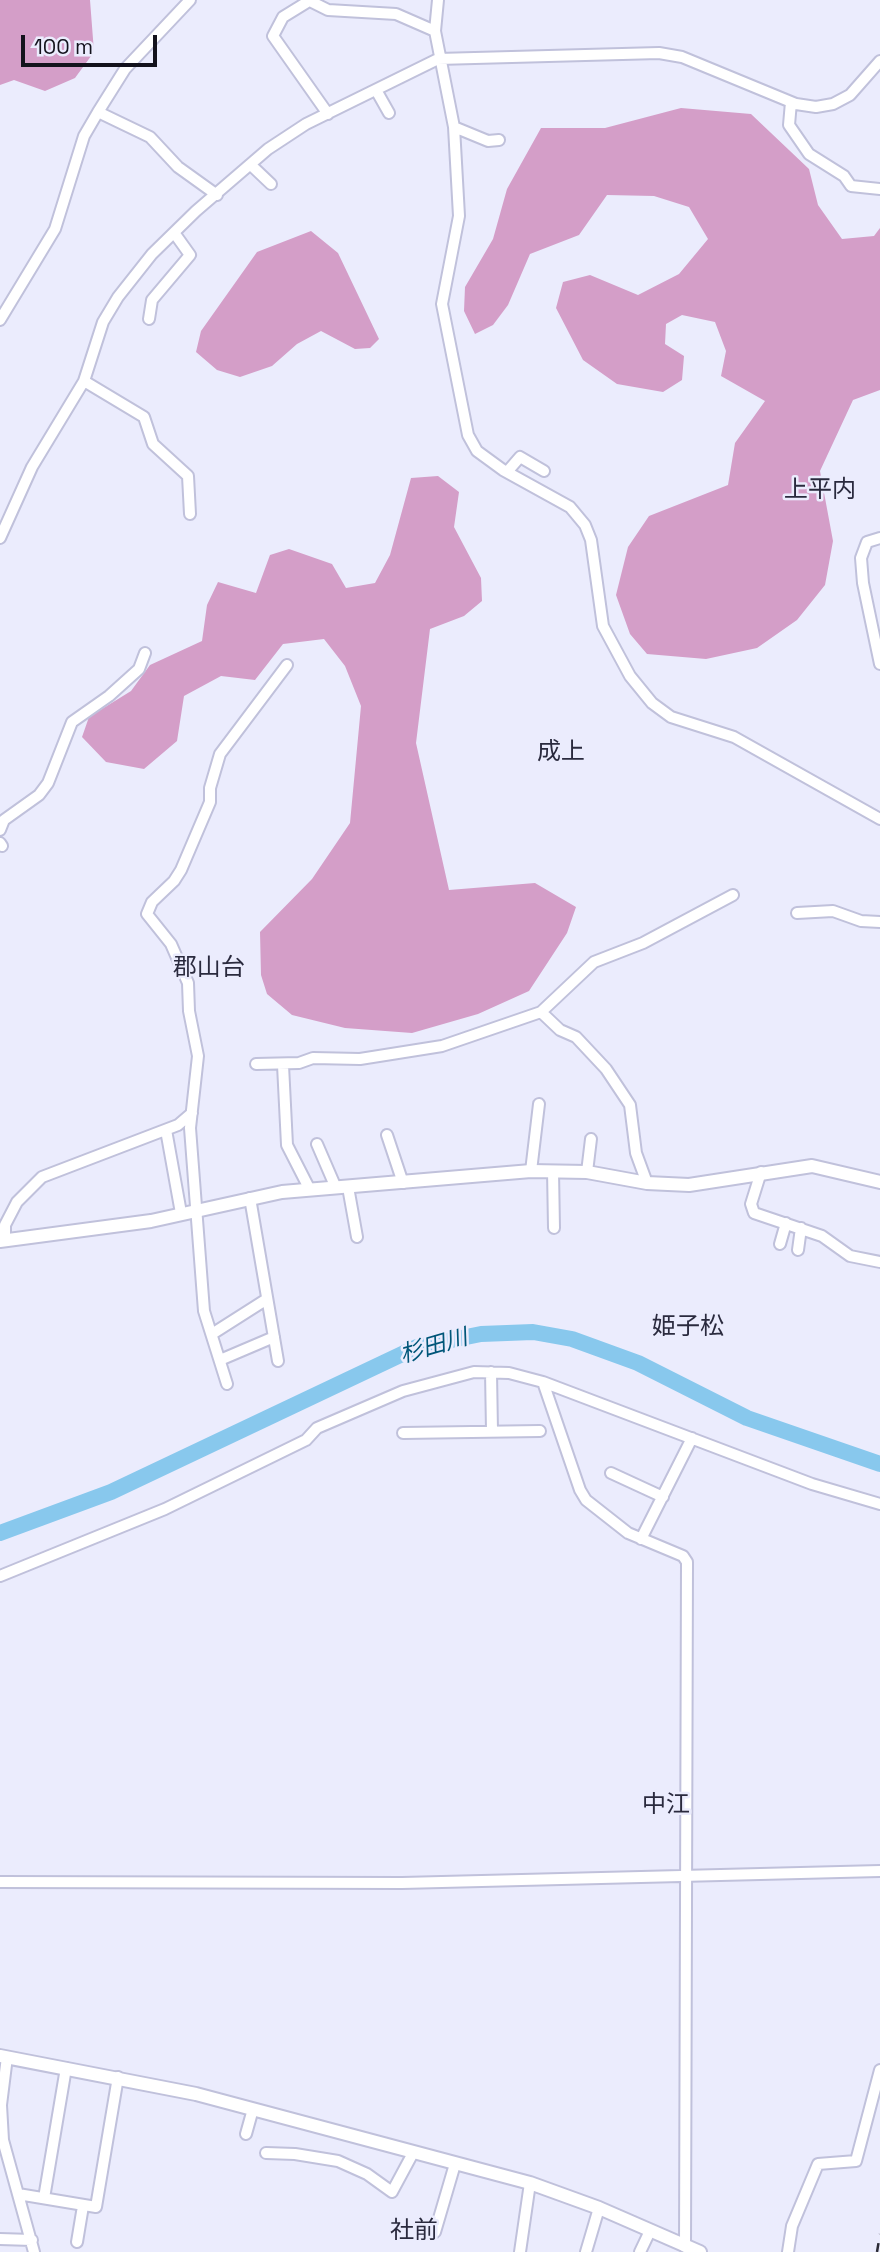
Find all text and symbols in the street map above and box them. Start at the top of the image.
scale bar [24,21,161,65]
text: 100 m [34,33,93,60]
district label: 上平内 [784,476,856,504]
district label: 成上 [537,738,585,766]
district label: 郡山台 [173,954,245,982]
district label: 姫子松 [652,1313,724,1341]
water label: 杉田川 [397,1324,471,1370]
district label: 中江 [642,1791,690,1819]
district label: 社前 [390,2217,438,2245]

